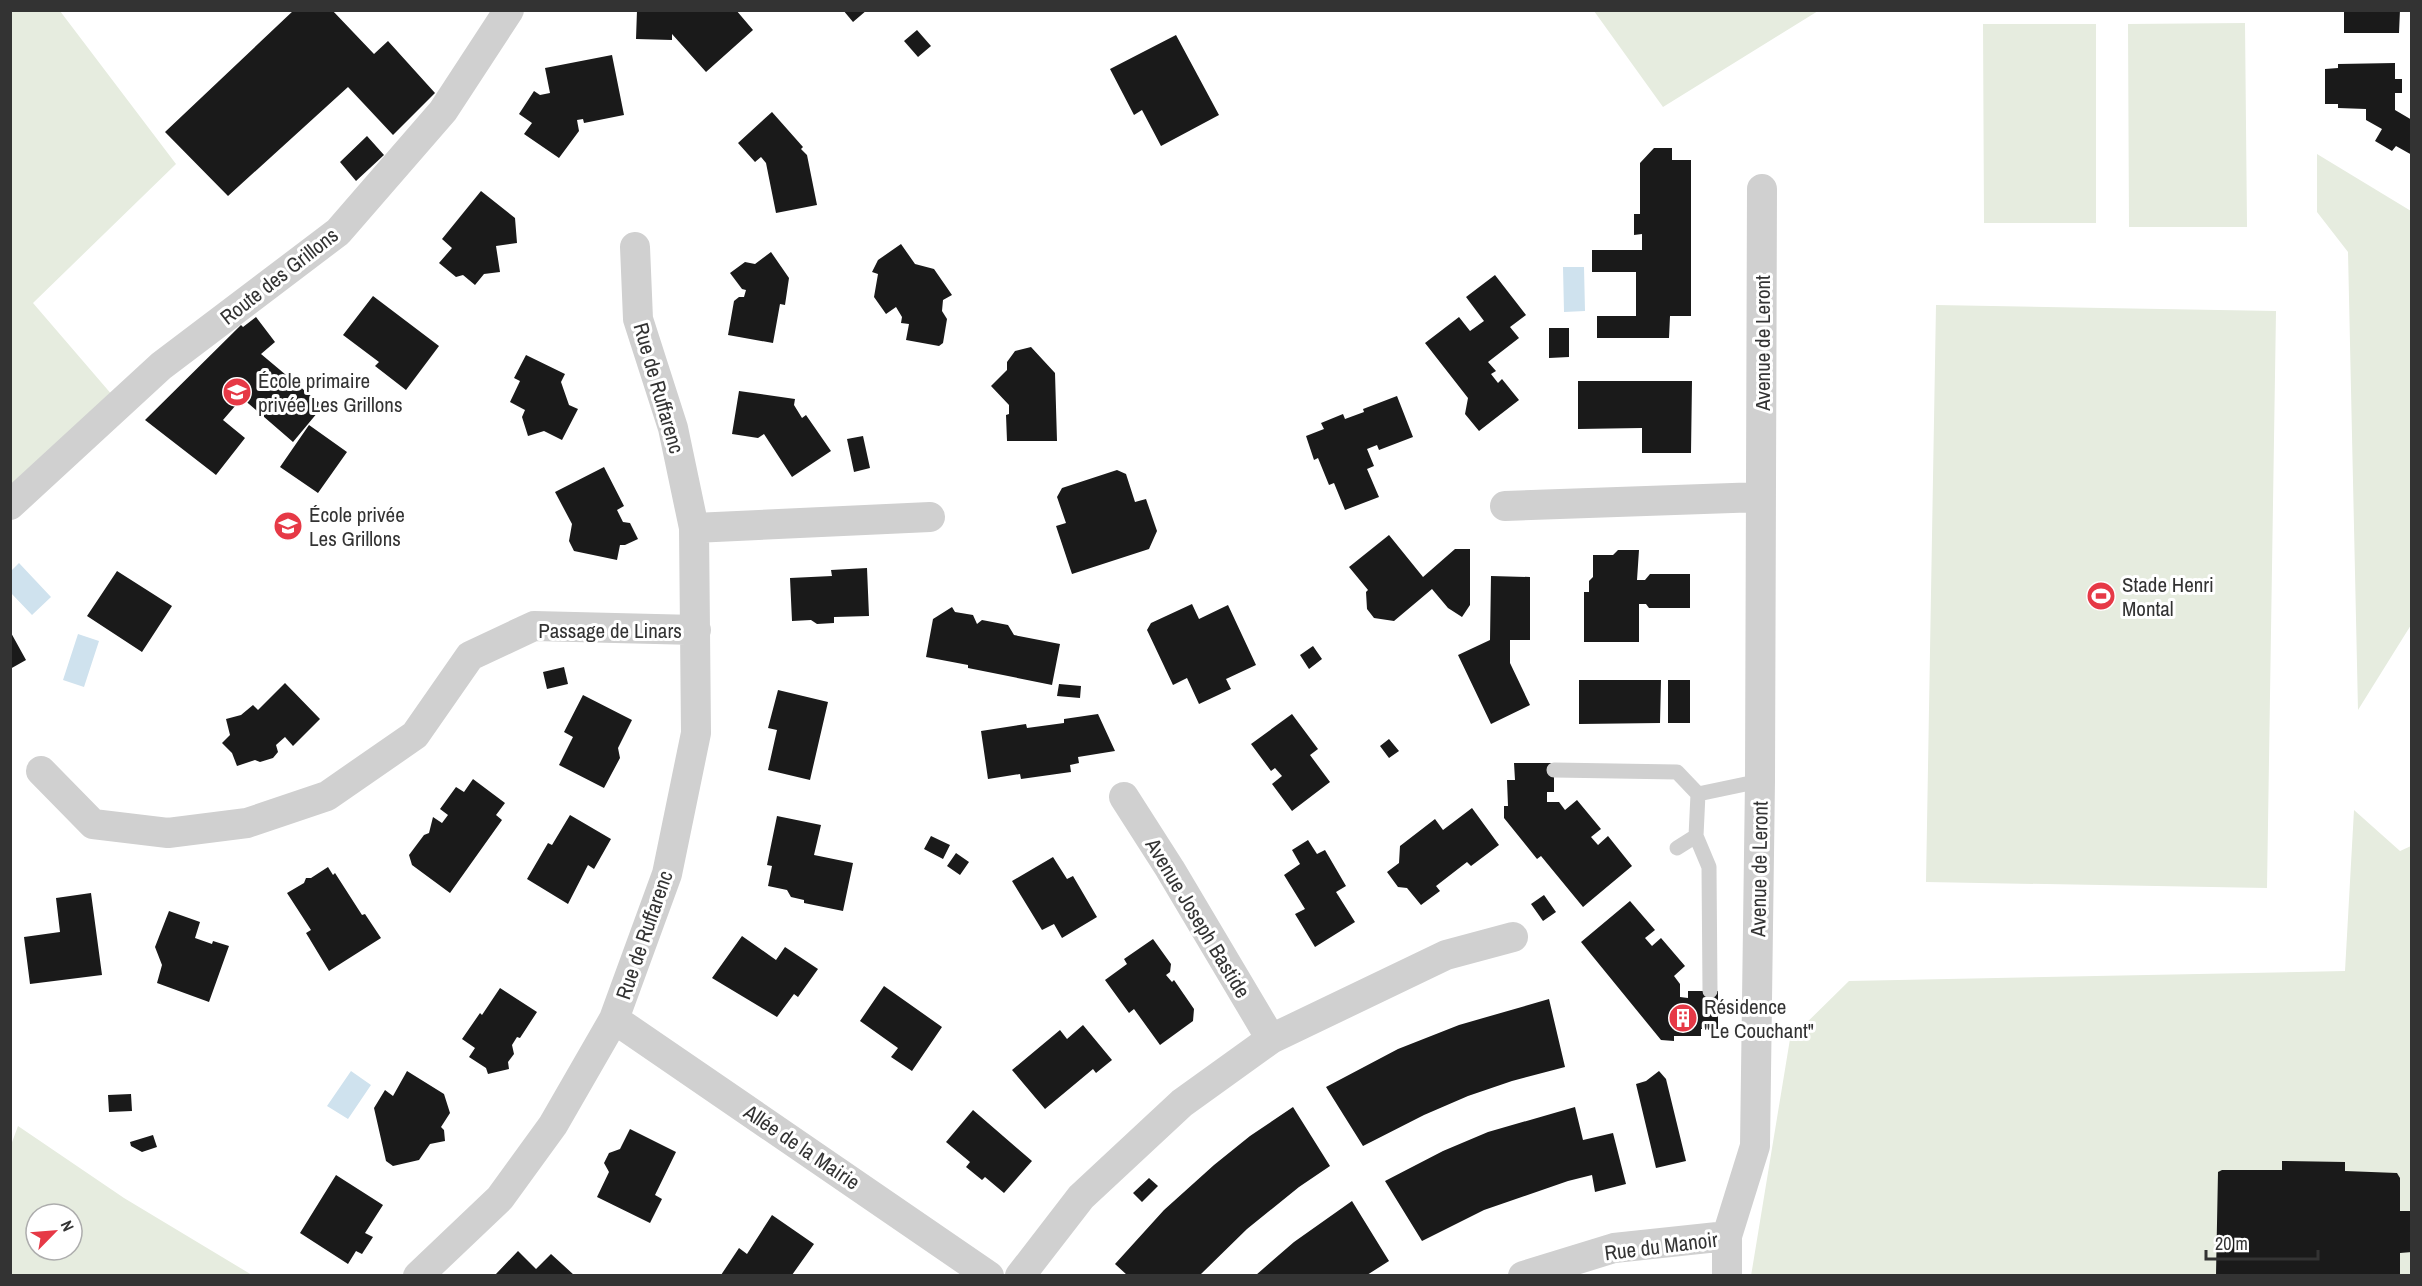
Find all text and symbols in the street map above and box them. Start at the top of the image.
street label: Route des Grillons [214,221,344,331]
street label: Avenue de Leront [1748,275,1777,412]
street label: Rue de Ruffarenc [626,319,692,457]
place label: École primaire privée Les Grillons [258,366,403,419]
school or university icon: École primaire privée Les Grillons [221,376,253,408]
place label: École privée Les Grillons [309,500,405,553]
school or university icon: École privée Les Grillons [272,510,304,542]
place label: Stade Henri Montal [2122,570,2214,623]
sports icon: Stade Henri Montal [2085,580,2117,612]
street label: Passage de Linars [538,616,682,645]
street label: Avenue de Leront [1743,801,1775,938]
street label: Avenue Joseph Bastide [1138,832,1257,1003]
street label: Rue de Ruffarenc [608,867,680,1003]
place label: Résidence "Le Couchant" [1704,992,1814,1045]
building icon: Résidence "Le Couchant" [1667,1002,1699,1034]
street label: Allée de la Mairie [738,1097,866,1196]
north arrow [24,1202,84,1262]
text: N [56,1217,80,1235]
scale bar [2206,1223,2318,1261]
street label: Rue du Manoir [1603,1225,1720,1267]
text: 20 m [2215,1231,2248,1256]

